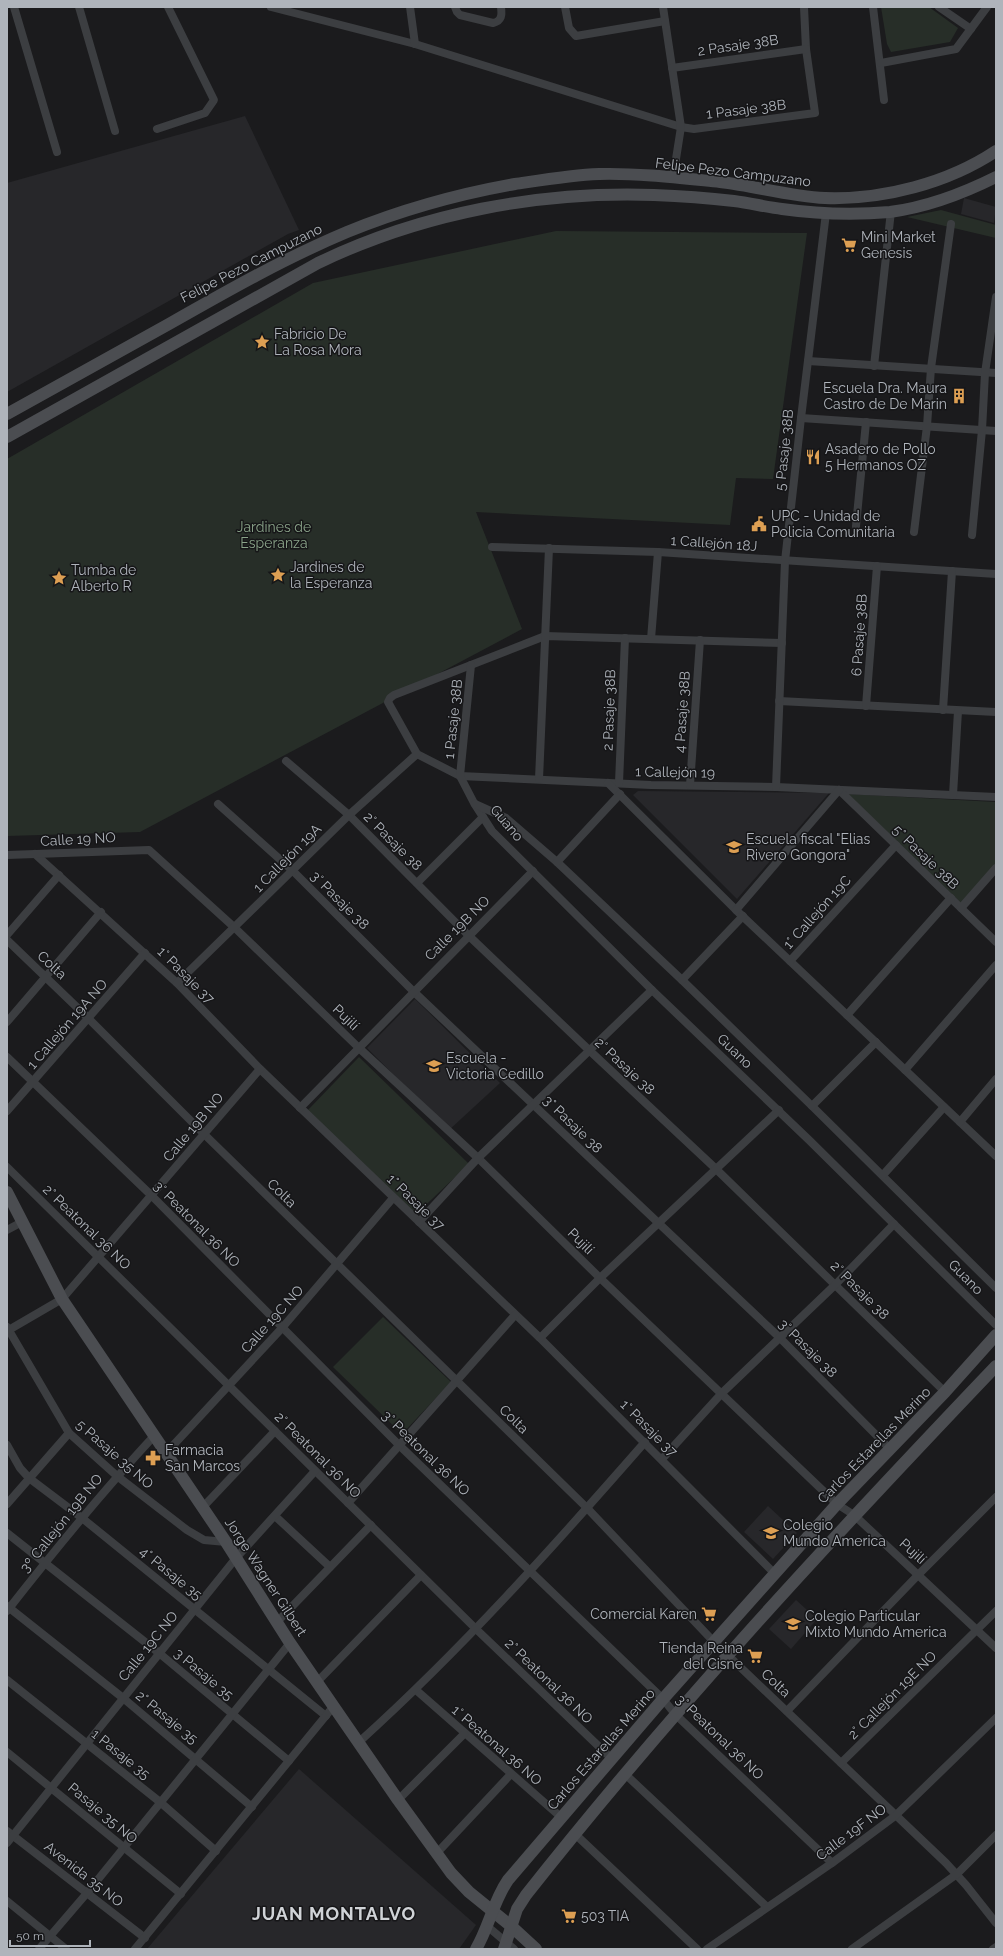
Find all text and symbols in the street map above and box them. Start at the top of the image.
street label: 2 Pasaje 38B [697,31,779,59]
street label: 1 Pasaje 38B [705,96,787,122]
street label: Felipe Pezo Campuzano [654,155,812,189]
street label: Felipe Pezo Campuzano [178,220,324,306]
place label: Mini Market Genesis [861,229,936,261]
supermarket icon: Mini Market Genesis [840,236,858,254]
place label: Fabricio De La Rosa Mora [274,326,362,358]
place icon: Fabricio De La Rosa Mora [253,333,271,351]
place label: Escuela Dra. Maura Castro de De Marin [823,380,947,412]
building icon: Escuela Dra. Maura Castro de De Marin [950,387,968,405]
street label: 5 Pasaje 38B [772,408,796,492]
place label: Asadero de Pollo 5 Hermanos OZ [825,441,936,473]
restaurant icon: Asadero de Pollo 5 Hermanos OZ [804,448,822,466]
place label: UPC - Unidad de Policia Comunitaria [771,508,895,540]
public building icon: UPC - Unidad de Policia Comunitaria [750,515,768,533]
park label: Jardines de Esperanza [237,519,311,551]
street label: 1 Callejón 18J [670,532,758,554]
place label: Jardines de la Esperanza [290,559,372,591]
place label: Tumba de Alberto R [71,562,136,594]
place icon: Jardines de la Esperanza [269,566,287,584]
place icon: Tumba de Alberto R [50,569,68,587]
street label: 6 Pasaje 38B [848,593,870,677]
street label: 2 Pasaje 38B [600,669,618,751]
street label: 4 Pasaje 38B [671,671,693,753]
street label: 1 Pasaje 38B [441,678,465,760]
street label: 1 Callejón 19 [635,763,715,781]
street label: Guano [487,802,527,844]
street label: 2° Pasaje 38 [361,809,425,873]
street label: 1 Callejón 19A [250,820,325,895]
street label: 5° Pasaje 38B [890,822,962,892]
street label: Calle 19 NO [40,829,116,849]
place label: Escuela fiscal "Elias Rivero Gongora" [746,831,870,863]
school or university icon: Escuela fiscal "Elias Rivero Gongora" [725,838,743,856]
street label: 3° Pasaje 38 [308,868,372,932]
street label: 1° Callejón 19C [780,872,854,952]
street label: Calle 19B NO [421,892,493,964]
street label: 1° Pasaje 37 [154,943,218,1007]
street label: Colta [34,948,70,982]
street label: 1 Callejón 19A NO [24,976,110,1072]
street label: Pujilí [330,1001,363,1034]
street label: Guano [714,1030,756,1072]
street label: 2° Pasaje 38 [592,1034,658,1098]
place label: Escuela - Victoria Cedillo [446,1050,544,1082]
school or university icon: Escuela - Victoria Cedillo [425,1057,443,1075]
street label: Calle 19B NO [160,1089,226,1165]
street label: 3° Pasaje 38 [540,1092,606,1156]
street label: 1° Pasaje 37 [384,1171,448,1234]
street label: Colta [264,1175,300,1211]
street label: 3° Peatonal 36 NO [151,1178,243,1270]
street label: 2° Peatonal 36 NO [40,1181,134,1273]
street label: Pujilí [565,1225,598,1258]
street label: Guano [945,1256,987,1298]
street label: 2° Pasaje 38 [828,1258,892,1322]
street label: Calle 19C NO [238,1282,306,1356]
street label: 3° Pasaje 38 [776,1316,840,1380]
street label: Carlos Estarellas Merino [814,1384,934,1506]
street label: 1° Pasaje 37 [617,1396,681,1460]
street label: Colta [496,1401,532,1437]
street label: 3° Peatonal 36 NO [379,1407,473,1499]
street label: 2° Peatonal 36 NO [272,1409,364,1501]
street label: 5 Pasaje 35 NO [73,1416,157,1492]
place label: Farmacia San Marcos [165,1442,240,1474]
pharmacy icon: Farmacia San Marcos [144,1449,162,1467]
street label: 3º Callejón 19B NO [16,1471,106,1575]
street label: Jorge Wagner Gilbert [222,1515,310,1639]
place label: Colegio Mundo America [783,1517,886,1549]
school or university icon: Colegio Mundo America [762,1524,780,1542]
street label: Pujilí [896,1535,930,1568]
street label: 4° Pasaje 35 [137,1543,206,1603]
supermarket icon: Comercial Karen [700,1605,718,1623]
place label: Comercial Karen [590,1606,697,1622]
street label: Calle 19C NO [115,1608,181,1684]
place label: Colegio Particular Mixto Mundo America [805,1608,947,1640]
school or university icon: Colegio Particular Mixto Mundo America [784,1615,802,1633]
street label: 2° Peatonal 36 NO [502,1635,596,1727]
place label: Tienda Reina del Cisne [659,1640,743,1672]
street label: 3 Pasaje 35 [171,1645,237,1703]
supermarket icon: Tienda Reina del Cisne [746,1647,764,1665]
street label: 2° Callejón 19E NO [845,1648,939,1742]
street label: Colta [758,1666,794,1700]
street label: Carlos Estarellas Merino [544,1685,658,1813]
street label: 2° Pasaje 35 [133,1687,202,1747]
street label: 3° Peatonal 36 NO [673,1691,767,1783]
street label: 1° Peatonal 36 NO [449,1702,545,1788]
street label: 1 Pasaje 35 [89,1726,154,1783]
street label: Pasaje 35 NO [65,1779,141,1847]
street label: Calle 19F NO [813,1800,889,1864]
street label: Avenida 35 NO [41,1838,127,1910]
district label: JUAN MONTALVO [252,1903,416,1924]
supermarket icon: 503 TIA [560,1907,578,1925]
place label: 503 TIA [581,1908,630,1924]
scale bar [10,1922,90,1948]
text: 50 m [16,1929,44,1943]

